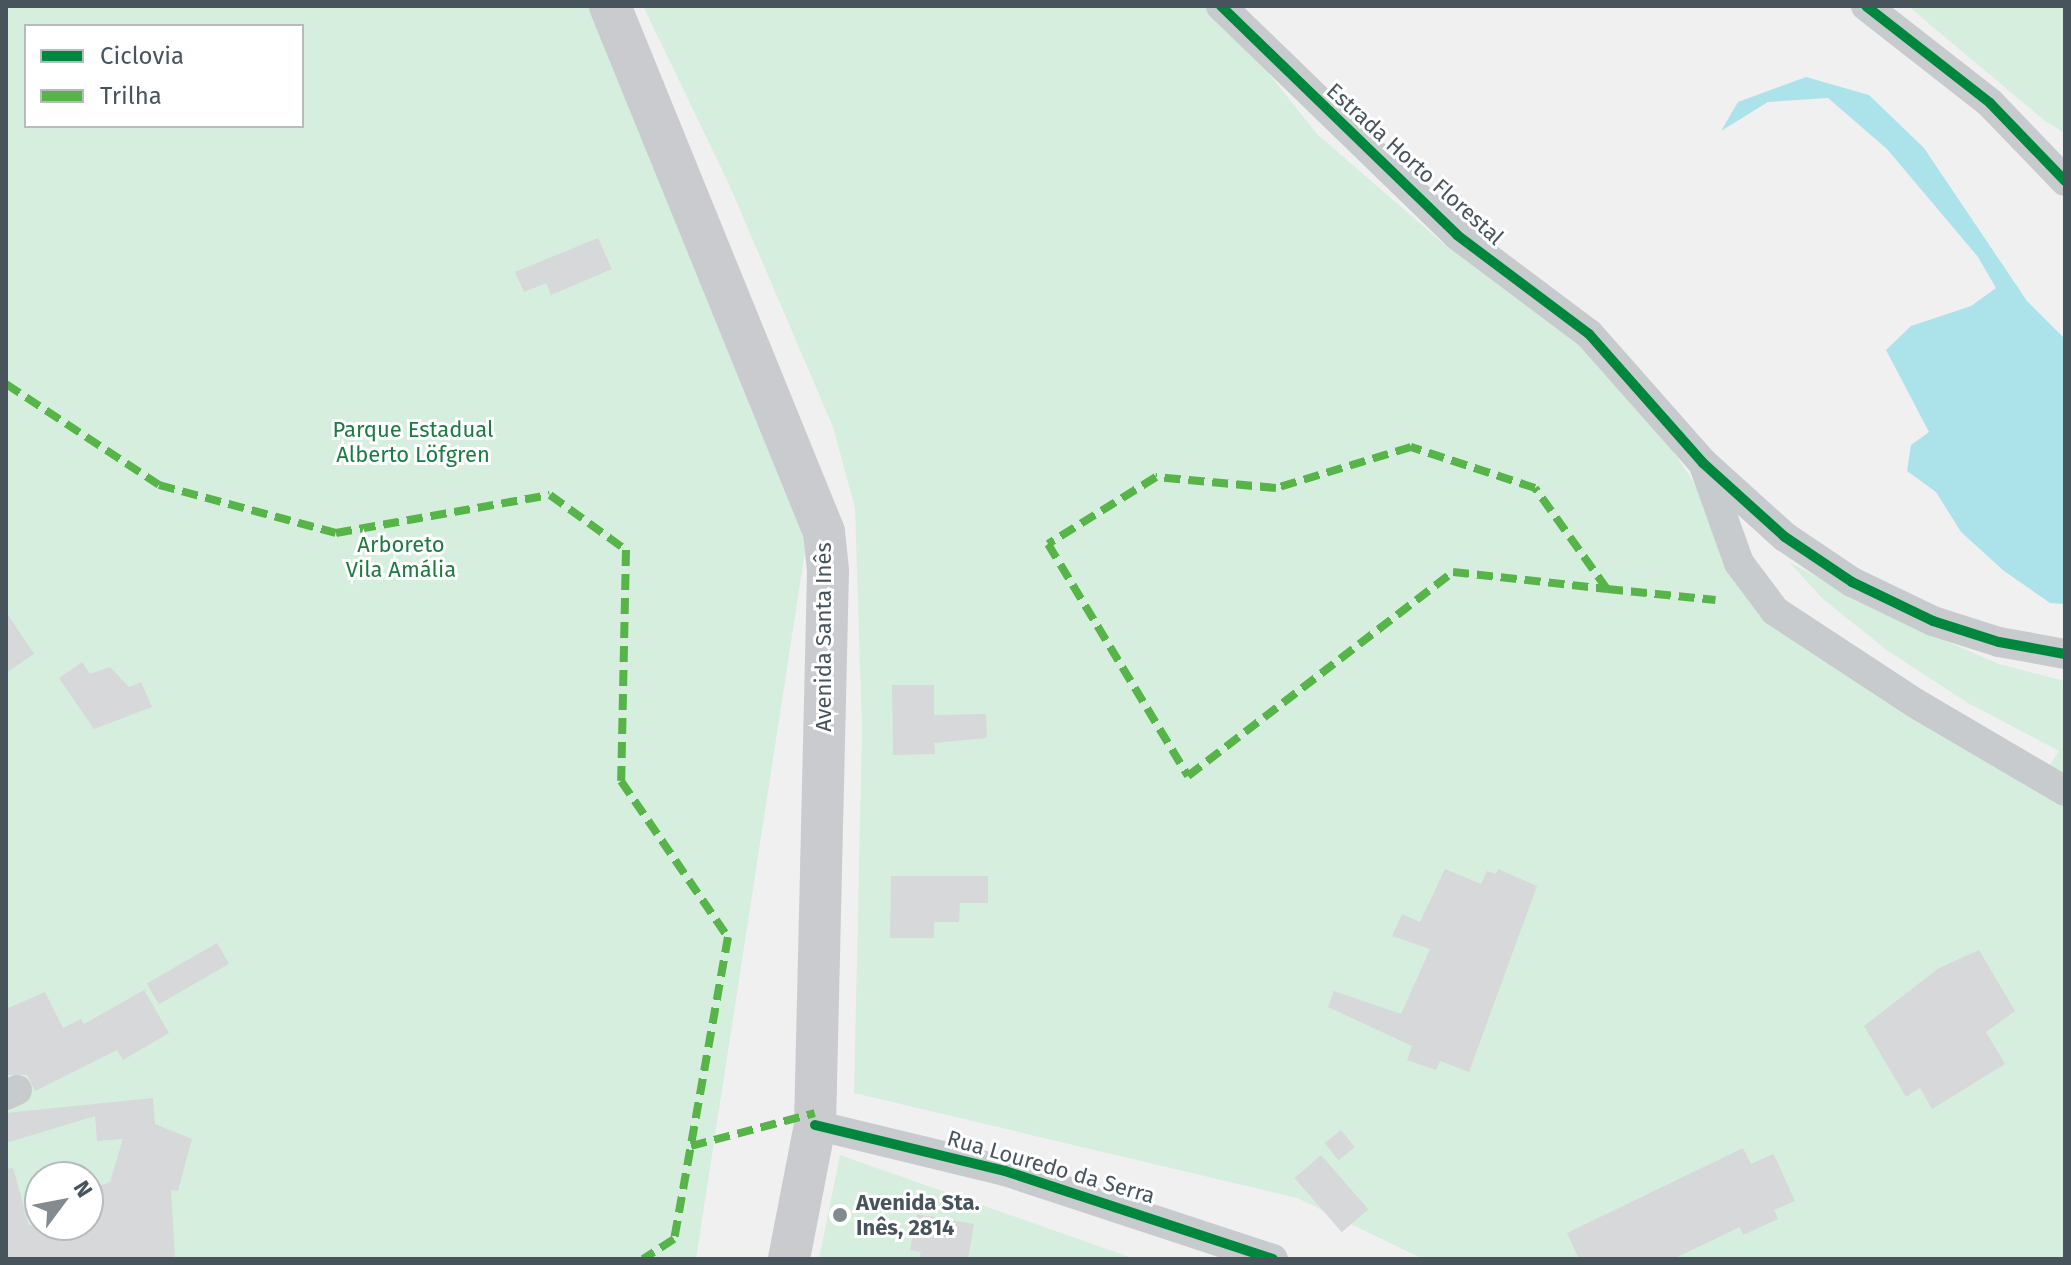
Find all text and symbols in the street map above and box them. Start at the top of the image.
legend [24,24,304,128]
text: Ciclovia [100,42,184,70]
street label: Estrada Horto Florestal [1321,78,1509,250]
text: Trilha [100,82,162,110]
park label: Parque Estadual Alberto Löfgren [333,416,493,468]
park label: Arboreto Vila Amália [346,531,456,582]
street label: Avenida Santa Inês [811,542,837,732]
street label: Rua Louredo da Serra [944,1125,1158,1209]
north arrow [24,1161,104,1241]
text: N [68,1176,98,1202]
place label: Avenida Sta. Inês, 2814 [856,1189,980,1240]
marker: Avenida Sta. Inês, 2814 [831,1206,849,1224]

